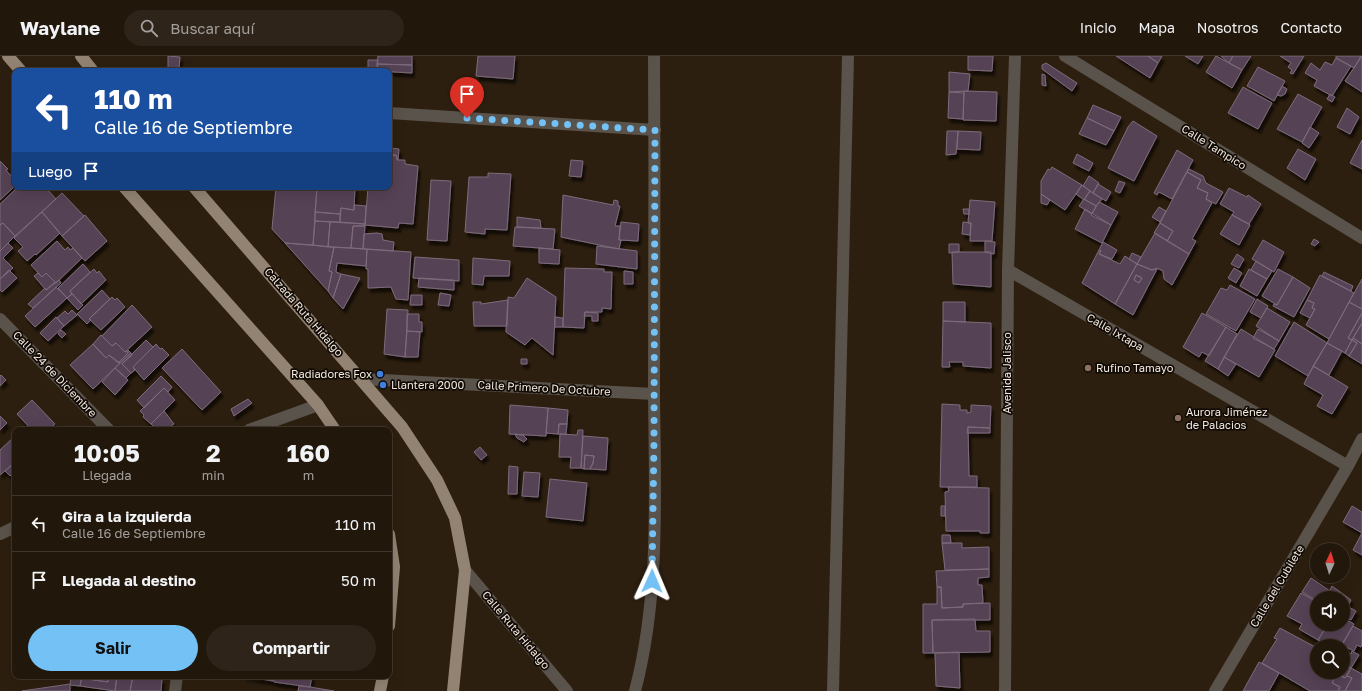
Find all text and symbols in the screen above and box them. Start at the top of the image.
search box [124,10,404,46]
text: Waylane [20,16,100,39]
icon: search [138,17,160,39]
text: Buscar aquí [170,19,254,37]
text: Inicio [1080,19,1116,36]
text: Mapa [1138,19,1175,36]
text: Nosotros [1197,19,1258,36]
text: Contacto [1280,19,1342,36]
pin [450,77,484,118]
text: 110 m [94,82,173,115]
icon: arrive [456,83,478,105]
icon: left [28,84,80,136]
text: Calle 16 de Septiembre [94,116,293,138]
street label: Calle Tampico [1180,121,1249,172]
icon: arrive [80,160,102,182]
text: Luego [28,162,72,180]
street label: Calzada Ruta Hidalgo [262,265,347,359]
street label: Calle Ixtapa [1085,310,1146,353]
street label: Calle 24 de Diciembre [11,328,100,419]
street label: Avenida Jalisco [1000,332,1013,414]
place label: Rufino Tamayo [1096,361,1174,374]
marker: Rufino Tamayo [1083,363,1093,373]
place label: Radiadores Fox [291,367,372,380]
marker: Radiadores Fox [375,369,385,379]
place label: Llantera 2000 [391,378,464,391]
street label: Calle Primero De Octubre [477,378,611,397]
marker: Llantera 2000 [378,380,388,390]
place label: Aurora Jiménez de Palacios [1186,405,1268,431]
marker: Aurora Jiménez de Palacios [1173,413,1183,423]
text: 10:05 [74,438,140,467]
text: 2 [206,438,221,467]
text: 160 [287,438,330,467]
text: Llegada [82,467,132,483]
text: min [202,467,225,483]
text: m [303,467,314,483]
text: Gira a la izquierda [62,507,192,525]
icon: left [28,513,50,535]
text: 110 m [335,515,376,533]
text: Calle 16 de Septiembre [62,525,205,541]
street label: Calle del Cubilete [1247,542,1306,629]
north arrow [1310,543,1350,583]
map controls [1310,543,1350,679]
position arrow [631,560,673,602]
icon: arrive [28,569,50,591]
text: Llegada al destino [62,571,196,589]
text: 50 m [341,571,376,589]
street label: Calle Ruta Hidalgo [480,588,553,672]
button: sound [1310,591,1350,631]
button: Salir [28,625,198,671]
button: Compartir [206,625,376,671]
button: search [1310,639,1350,679]

